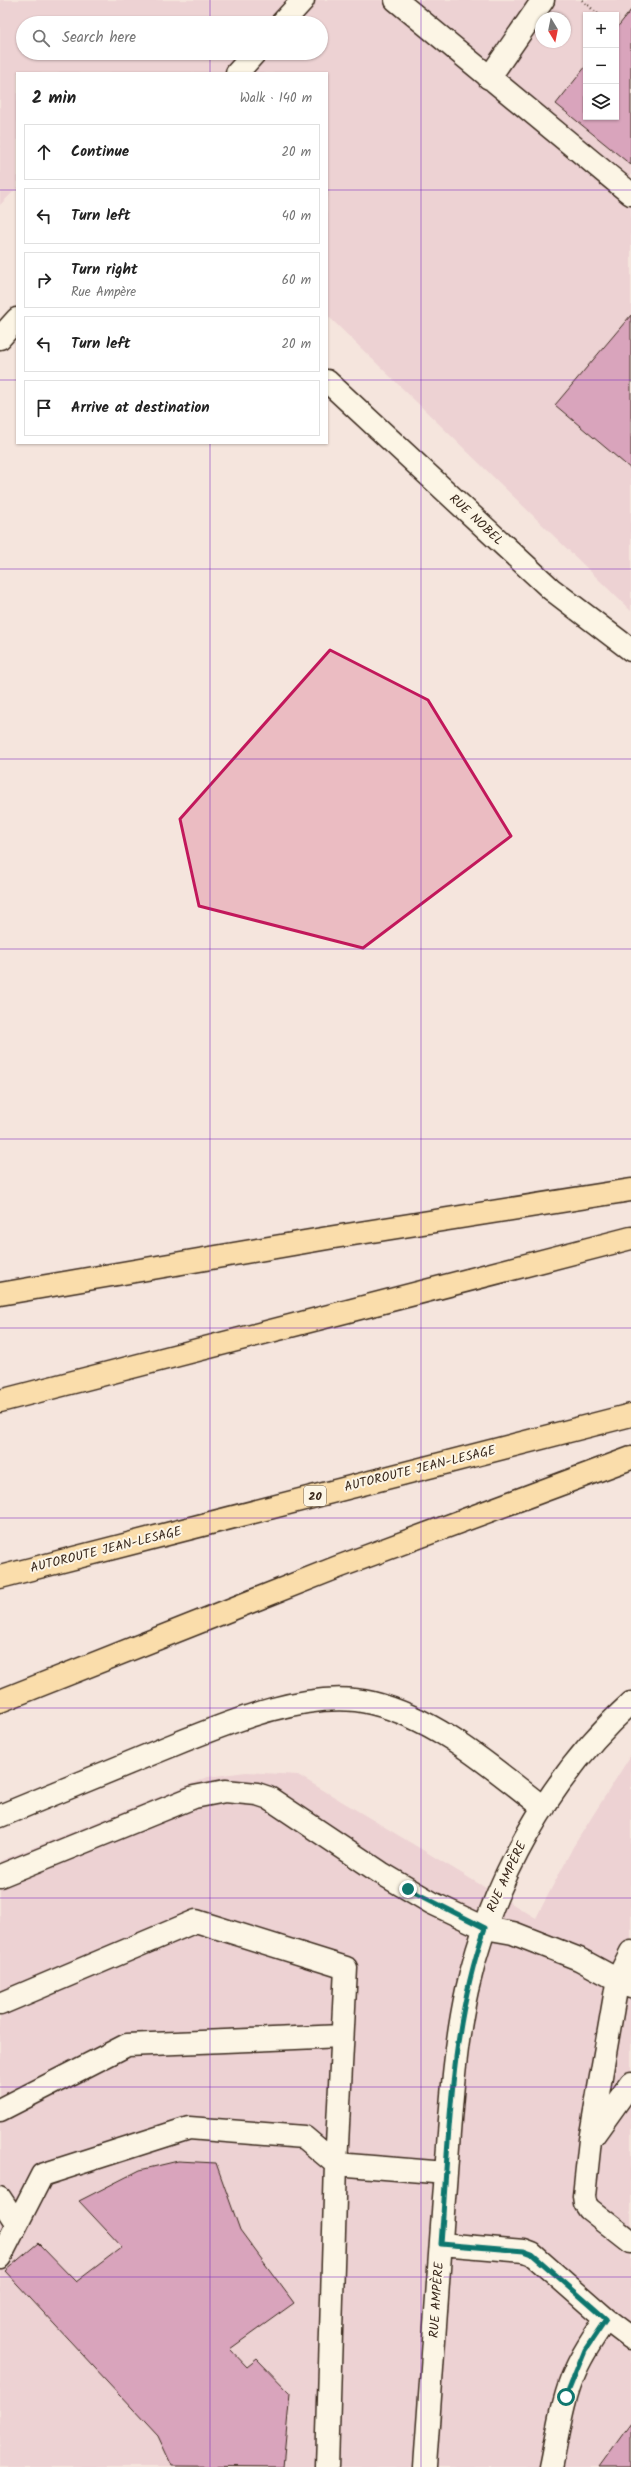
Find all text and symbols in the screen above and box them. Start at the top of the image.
north arrow [535,12,571,48]
map controls [583,12,619,120]
button: + [583,12,619,48]
search box [16,16,328,60]
text: Search here [62,26,136,50]
icon: search [30,27,52,49]
button: − [583,48,619,84]
button: layers [583,84,619,120]
text: 2 min [32,85,76,112]
text: Walk · 140 m [240,88,312,109]
text: Continue [71,140,129,164]
icon: ahead [33,141,55,163]
text: 20 m [281,142,311,163]
text: Turn left [71,204,131,228]
icon: left [33,205,55,227]
text: 40 m [282,206,311,227]
text: Turn right [71,258,138,282]
icon: right [33,269,55,291]
text: 60 m [282,270,311,291]
text: Rue Ampère [71,282,136,303]
text: Turn left [71,332,131,356]
icon: left [33,333,55,355]
text: 20 m [281,334,311,355]
text: Arrive at destination [71,396,210,420]
icon: arrive [33,397,55,419]
street label: RUE NOBEL [444,489,508,551]
street label: AUTOROUTE JEAN-LESAGE [342,1440,498,1498]
road number: 20 [304,1486,326,1506]
street label: AUTOROUTE JEAN-LESAGE [28,1521,184,1579]
street label: RUE AMPÈRE [481,1838,533,1916]
route end [399,1880,417,1898]
street label: RUE AMPÈRE [424,2261,450,2339]
route start [557,2388,575,2406]

